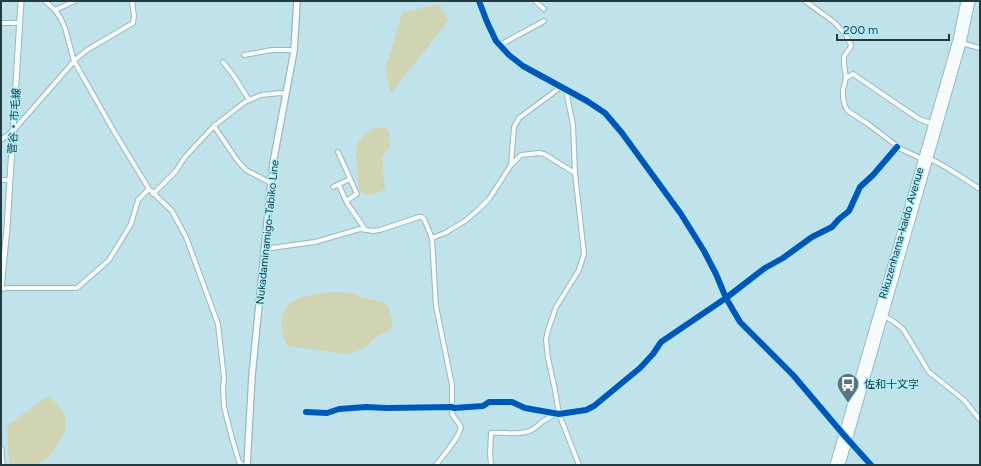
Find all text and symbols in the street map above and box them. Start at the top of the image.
scale bar [837,16,949,42]
text: 200 m [843,23,878,37]
street label: 菅谷・市毛線 [6,88,23,154]
street label: Nukadaminamigo-Tabiko Line [253,159,282,305]
street label: Rikuzenhama-kaido Avenue [877,166,926,300]
bus stop icon: 佐和十文字 [835,371,861,404]
place label: 佐和十文字 [864,378,919,391]

